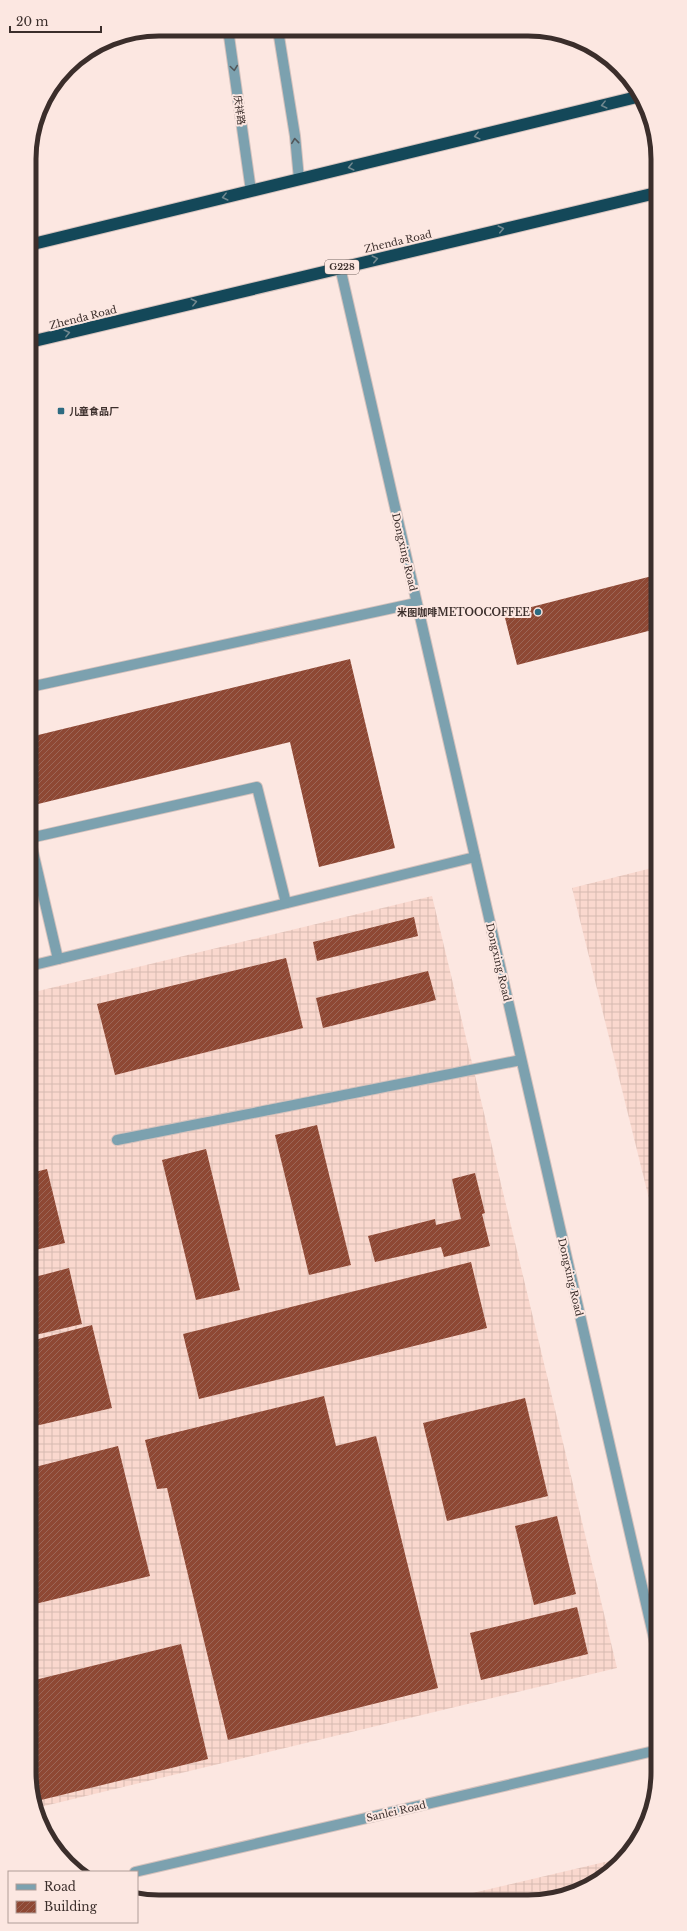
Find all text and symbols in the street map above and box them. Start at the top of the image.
scale bar [10,8,101,34]
text: 20 m [16,14,48,29]
one-way arrow [229,65,238,71]
street label: 庆祥路 [231,94,248,126]
one-way arrow [600,101,607,109]
one-way arrow [474,132,480,140]
one-way arrow [291,138,300,144]
one-way arrow [348,162,354,170]
one-way arrow [221,193,228,201]
one-way arrow [498,226,505,234]
street label: Zhenda Road [363,227,433,256]
one-way arrow [371,255,378,264]
road number: G228 [325,260,359,274]
one-way arrow [191,299,197,307]
street label: Zhenda Road [48,303,118,332]
one-way arrow [64,329,71,337]
place label: 儿童食品厂 [69,405,119,418]
marker: 儿童食品厂 [56,406,66,416]
street label: Dongxing Road [389,512,420,593]
place label: 米图咖啡METOOCOFFEE [397,606,530,619]
marker: 米图咖啡METOOCOFFEE [533,607,543,617]
street label: Dongxing Road [483,922,514,1003]
street label: Dongxing Road [555,1237,586,1318]
street label: Sanlei Road [365,1798,427,1825]
legend [8,1871,138,1923]
text: Road [44,1879,76,1894]
text: Building [44,1899,98,1914]

